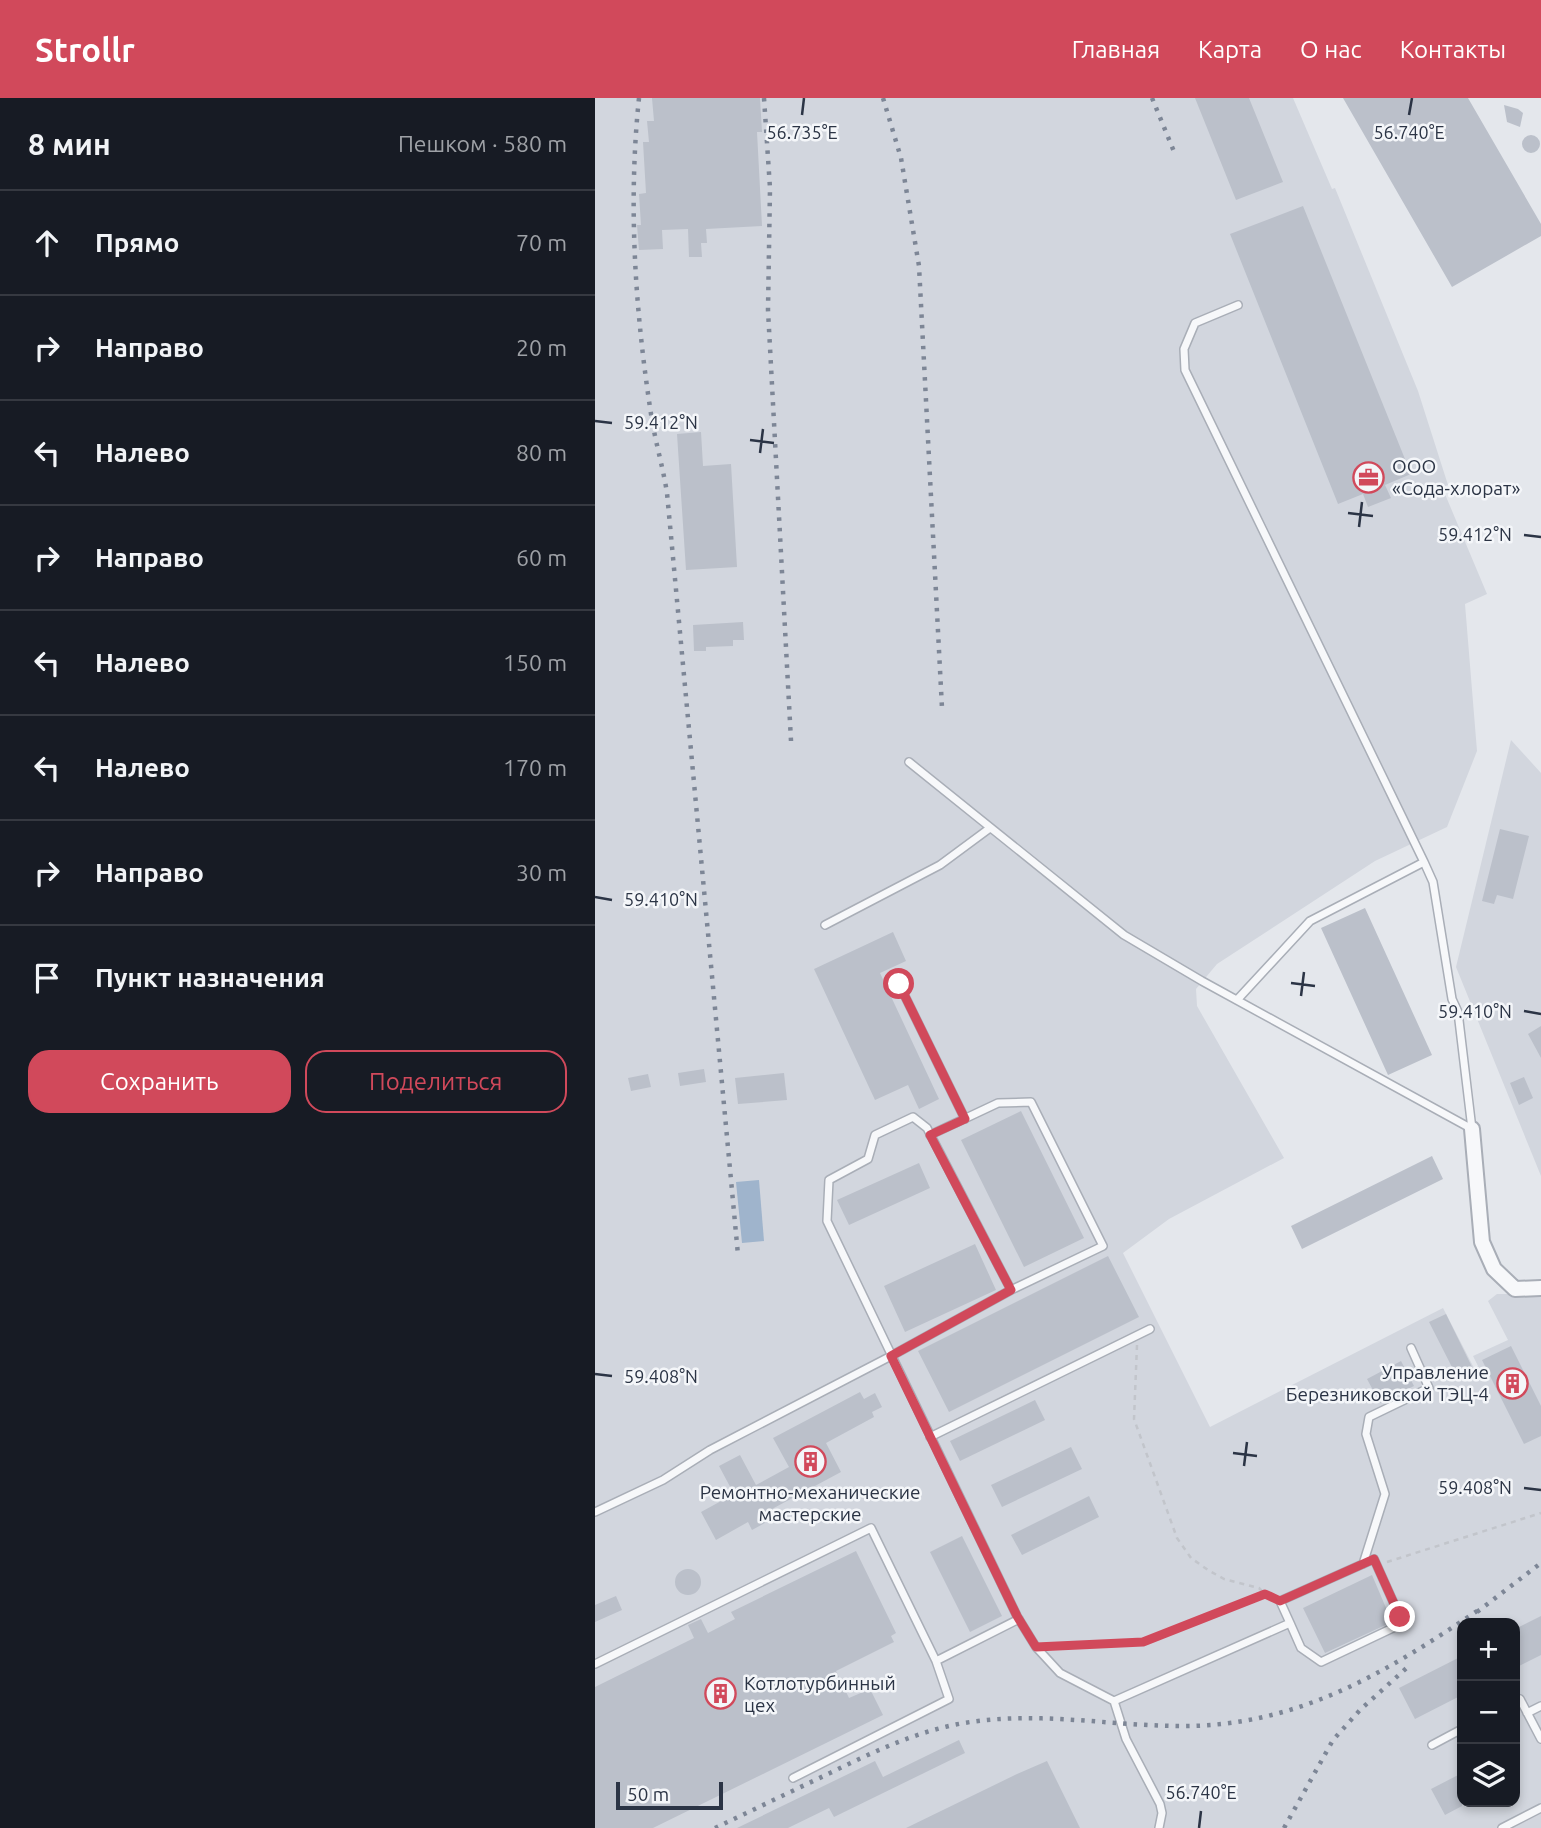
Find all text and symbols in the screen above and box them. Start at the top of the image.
text: Strollr [35,31,135,68]
text: Главная [1072,36,1160,63]
text: Карта [1198,36,1262,63]
text: О нас [1300,36,1362,63]
text: Контакты [1400,36,1506,63]
text: 56.735°E [766,122,838,142]
text: 56.740°E [1373,122,1445,142]
text: 8 мин [28,127,111,161]
text: Пешком · 580 m [398,131,567,156]
icon: ahead [28,224,66,262]
text: Прямо [95,228,179,257]
text: 70 m [516,230,567,255]
icon: right [28,329,66,367]
text: Направо [95,333,204,362]
text: 20 m [516,335,567,360]
text: 59.412°N [624,412,698,432]
icon: left [28,434,66,472]
text: Налево [95,438,190,467]
text: 80 m [516,440,567,465]
place label: ООО «Сода-хлорат» [1392,455,1521,499]
office icon: ООО «Сода-хлорат» [1352,460,1386,494]
text: 59.412°N [1438,524,1512,544]
icon: right [28,539,66,577]
text: Направо [95,543,204,572]
text: 60 m [516,545,567,570]
icon: left [28,644,66,682]
text: Налево [95,648,190,677]
text: 150 m [503,650,567,675]
icon: left [28,749,66,787]
text: Налево [95,753,190,782]
text: 170 m [503,755,567,780]
icon: right [28,854,66,892]
text: Направо [95,858,204,887]
text: 30 m [516,860,567,885]
text: 59.410°N [624,889,698,909]
icon: arrive [28,959,66,997]
text: Пункт назначения [95,963,325,992]
route start [883,968,914,999]
text: 59.410°N [1438,1001,1512,1021]
button: Сохранить [28,1050,291,1113]
button: Поделиться [305,1050,567,1113]
place label: Управление Березниковской ТЭЦ-4 [1286,1361,1489,1405]
text: 59.408°N [624,1366,698,1386]
building icon: Управление Березниковской ТЭЦ-4 [1495,1366,1529,1400]
building icon: Ремонтно-механические мастерские [793,1444,827,1478]
text: 59.408°N [1438,1477,1512,1497]
place label: Ремонтно-механические мастерские [700,1481,920,1525]
route end [1384,1601,1415,1632]
map controls [1457,1618,1520,1807]
button: + [1457,1618,1520,1681]
place label: Котлотурбинный цех [744,1672,896,1716]
building icon: Котлотурбинный цех [704,1677,738,1711]
button: − [1457,1681,1520,1744]
button: layers [1457,1744,1520,1807]
scale bar [616,1779,723,1811]
text: 56.740°E [1165,1782,1237,1802]
text: 50 m [627,1783,669,1805]

